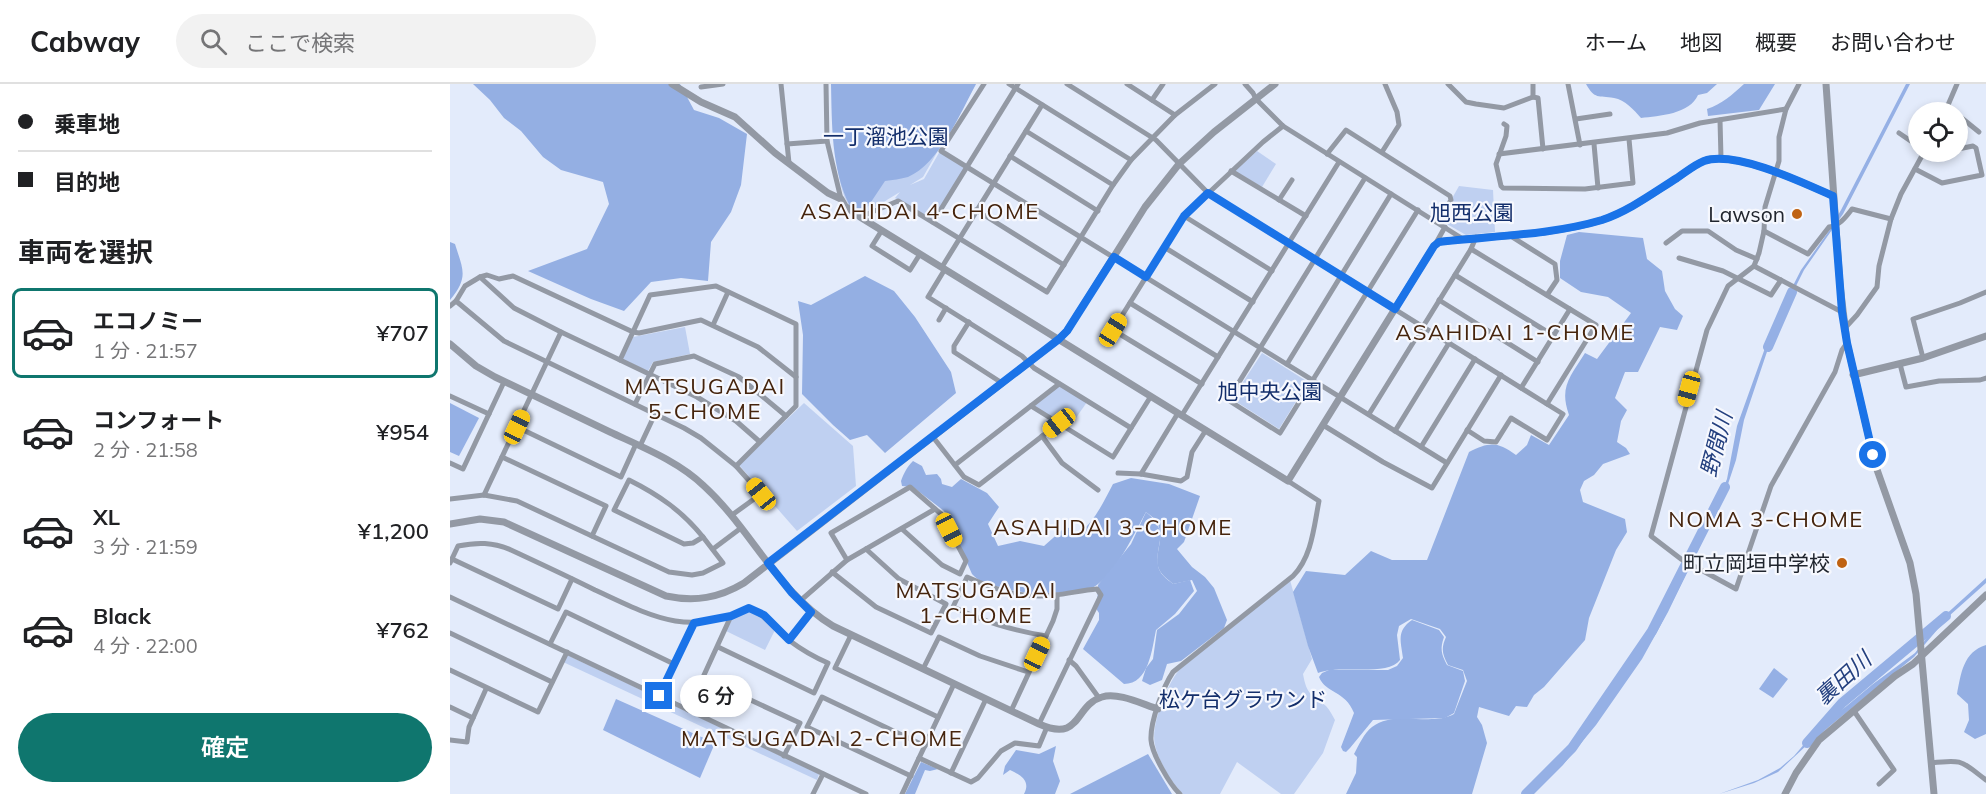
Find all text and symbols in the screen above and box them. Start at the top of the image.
search box [176,14,596,68]
text: Cabway [30,24,140,59]
icon: search [197,25,230,58]
text: ここで検索 [245,29,355,57]
text: ホーム [1585,29,1647,55]
text: 地図 [1680,29,1722,55]
text: 概要 [1755,29,1797,55]
text: お問い合わせ [1830,29,1956,55]
map controls [1908,102,1968,162]
button: locate [1908,102,1968,162]
text: 乗車地 [54,110,120,138]
park label: 一丁溜池公園 [823,123,949,149]
text: 目的地 [54,168,120,196]
district label: ASAHIDAI 4-CHOME [800,197,1040,225]
park label: 旭西公園 [1430,199,1514,225]
place label: Lawson [1708,201,1785,227]
marker: Lawson [1790,207,1804,221]
text: 車両を選択 [18,235,153,269]
icon: car [21,306,75,360]
text: エコノミー [93,307,203,335]
car [1096,310,1130,350]
district label: ASAHIDAI 1-CHOME [1395,318,1635,346]
text: ¥707 [376,319,429,347]
text: 1 分 · 21:57 [93,338,198,363]
car [1676,369,1702,409]
district label: MATSUGADAI 5-CHOME [624,372,786,425]
park label: 旭中央公園 [1218,378,1323,404]
icon: car [21,405,75,459]
car [1039,405,1079,441]
text: コンフォート [93,406,224,434]
car [501,407,533,447]
water label: 野間川 [1694,407,1739,480]
text: ¥954 [376,418,429,446]
text: 2 分 · 21:58 [93,437,198,462]
route start [1859,441,1886,468]
car [743,474,779,514]
text: XL [93,503,120,531]
icon: car [21,504,75,558]
district label: NOMA 3-CHOME [1668,505,1864,533]
car [933,510,965,550]
district label: ASAHIDAI 3-CHOME [993,513,1233,541]
text: ¥1,200 [358,517,429,545]
text: 3 分 · 21:59 [93,534,198,559]
place label: 町立岡垣中学校 [1683,550,1830,576]
marker: 町立岡垣中学校 [1835,556,1849,570]
district label: MATSUGADAI 1-CHOME [895,576,1057,629]
text: Black [93,602,151,630]
icon: car [21,603,75,657]
text: ¥762 [376,616,429,644]
text: 4 分 · 22:00 [93,633,198,658]
car [1021,634,1053,674]
water label: 裏田川 [1809,644,1878,710]
callout: 6 分 [680,675,752,717]
route end [645,682,672,709]
text: 6 分 [697,683,735,708]
park label: 松ケ台グラウンド [1159,686,1327,712]
button: 確定 [18,713,432,782]
district label: MATSUGADAI 2-CHOME [681,724,963,752]

